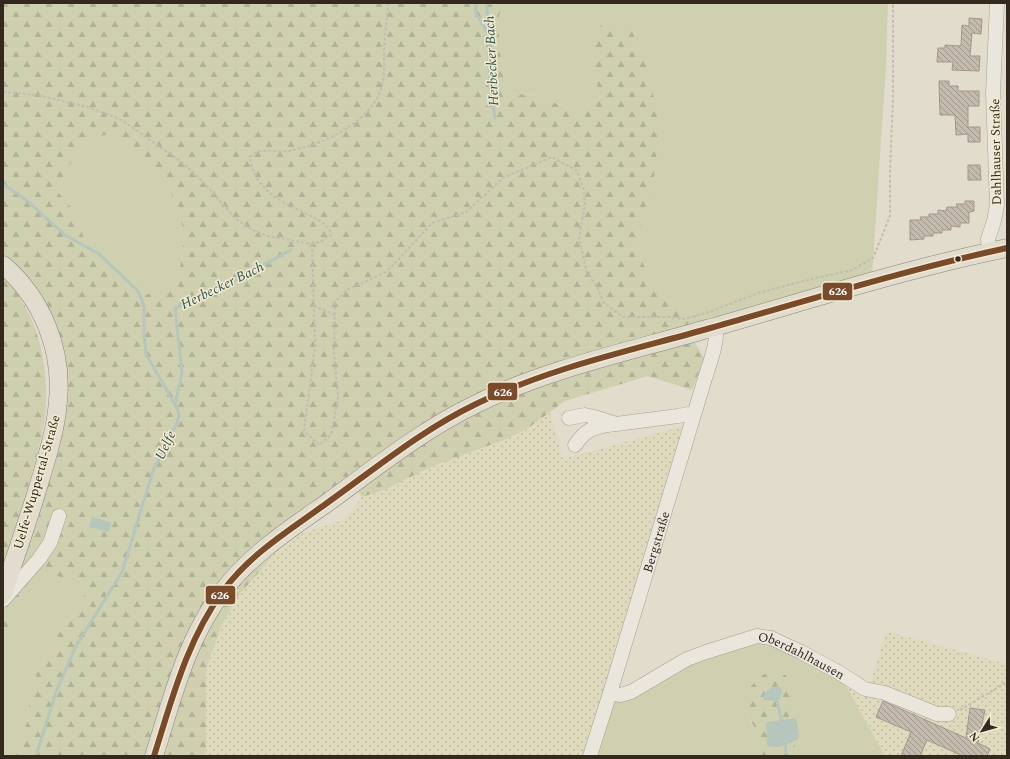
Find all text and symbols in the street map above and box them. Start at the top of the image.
water label: Herbecker Bach [479,15,504,107]
street label: Dahlhauser Straße [985,98,1007,206]
unlabelled marker [953,254,963,264]
water label: Herbecker Bach [177,256,267,315]
line badge: 626 [822,282,853,301]
text: 626 [829,283,847,300]
line badge: 626 [487,382,518,401]
text: 626 [494,384,512,401]
street label: Uelfe-Wuppertal-Straße [8,413,66,552]
water label: Uelfe [149,427,181,463]
street label: Bergstraße [638,509,675,575]
line badge: 626 [205,585,236,605]
text: 626 [211,587,229,604]
street label: Oberdahlhausen [757,627,849,685]
north arrow [962,711,1002,751]
text: N [965,728,984,745]

